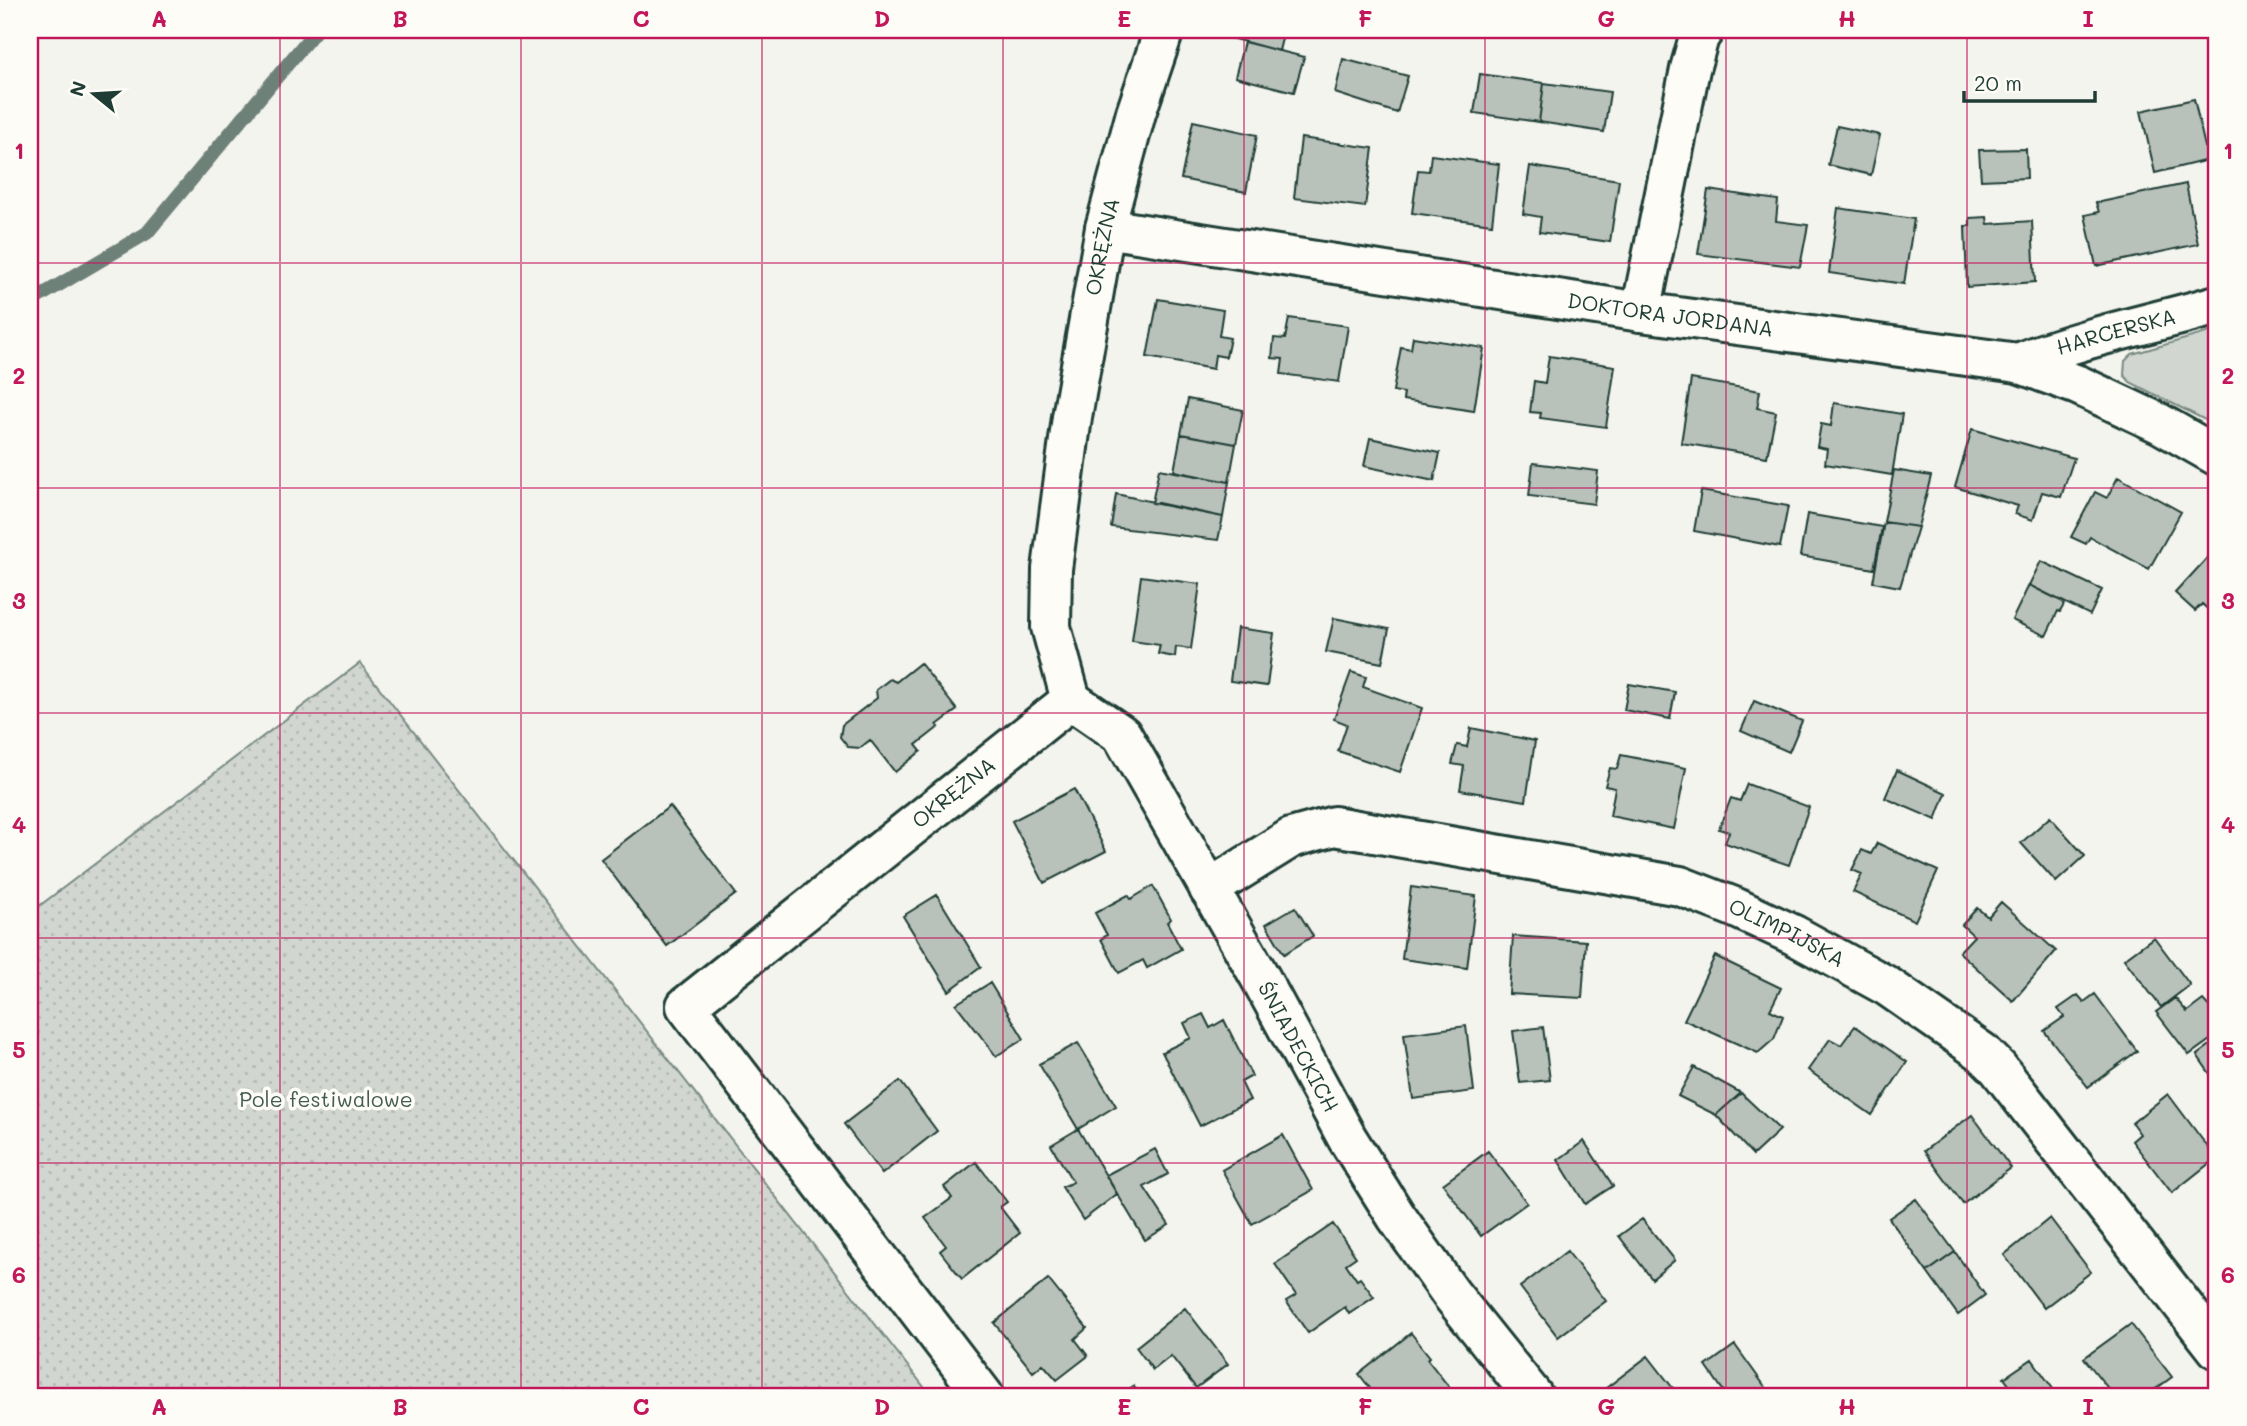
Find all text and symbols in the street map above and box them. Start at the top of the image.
text: A [151,3,167,33]
text: B [392,3,408,33]
text: C [632,3,650,33]
text: D [874,3,890,33]
text: E [1117,3,1131,33]
text: F [1358,3,1372,33]
text: G [1597,3,1615,33]
text: H [1838,3,1856,33]
text: I [2082,3,2094,33]
north arrow [60,60,130,130]
scale bar [1964,60,2095,104]
text: 20 m [1974,69,2022,96]
text: N [63,78,91,99]
text: 1 [14,135,24,165]
text: 1 [2223,135,2233,165]
street label: OKRĘŻNA [1078,194,1125,297]
street label: DOKTORA JORDANA [1566,286,1775,342]
street label: HARCERSKA [2053,302,2178,360]
text: 2 [13,360,25,390]
text: 2 [2222,360,2234,390]
text: 3 [12,585,26,615]
text: 3 [2221,585,2235,615]
street label: OKRĘŻNA [906,751,1000,833]
text: 4 [12,809,26,839]
text: 4 [2221,809,2235,839]
street label: OLIMPIJSKA [1725,892,1850,972]
street label: ŚNIADECKICH [1253,976,1345,1116]
text: 5 [12,1034,26,1064]
text: 5 [2221,1034,2235,1064]
park label: Pole festiwalowe [239,1085,413,1112]
text: 6 [12,1259,26,1289]
text: 6 [2221,1259,2235,1289]
text: A [151,1391,167,1421]
text: B [392,1391,408,1421]
text: C [632,1391,650,1421]
text: D [874,1391,890,1421]
text: E [1117,1391,1131,1421]
text: F [1358,1391,1372,1421]
text: G [1597,1391,1615,1421]
text: H [1838,1391,1856,1421]
text: I [2082,1391,2094,1421]

